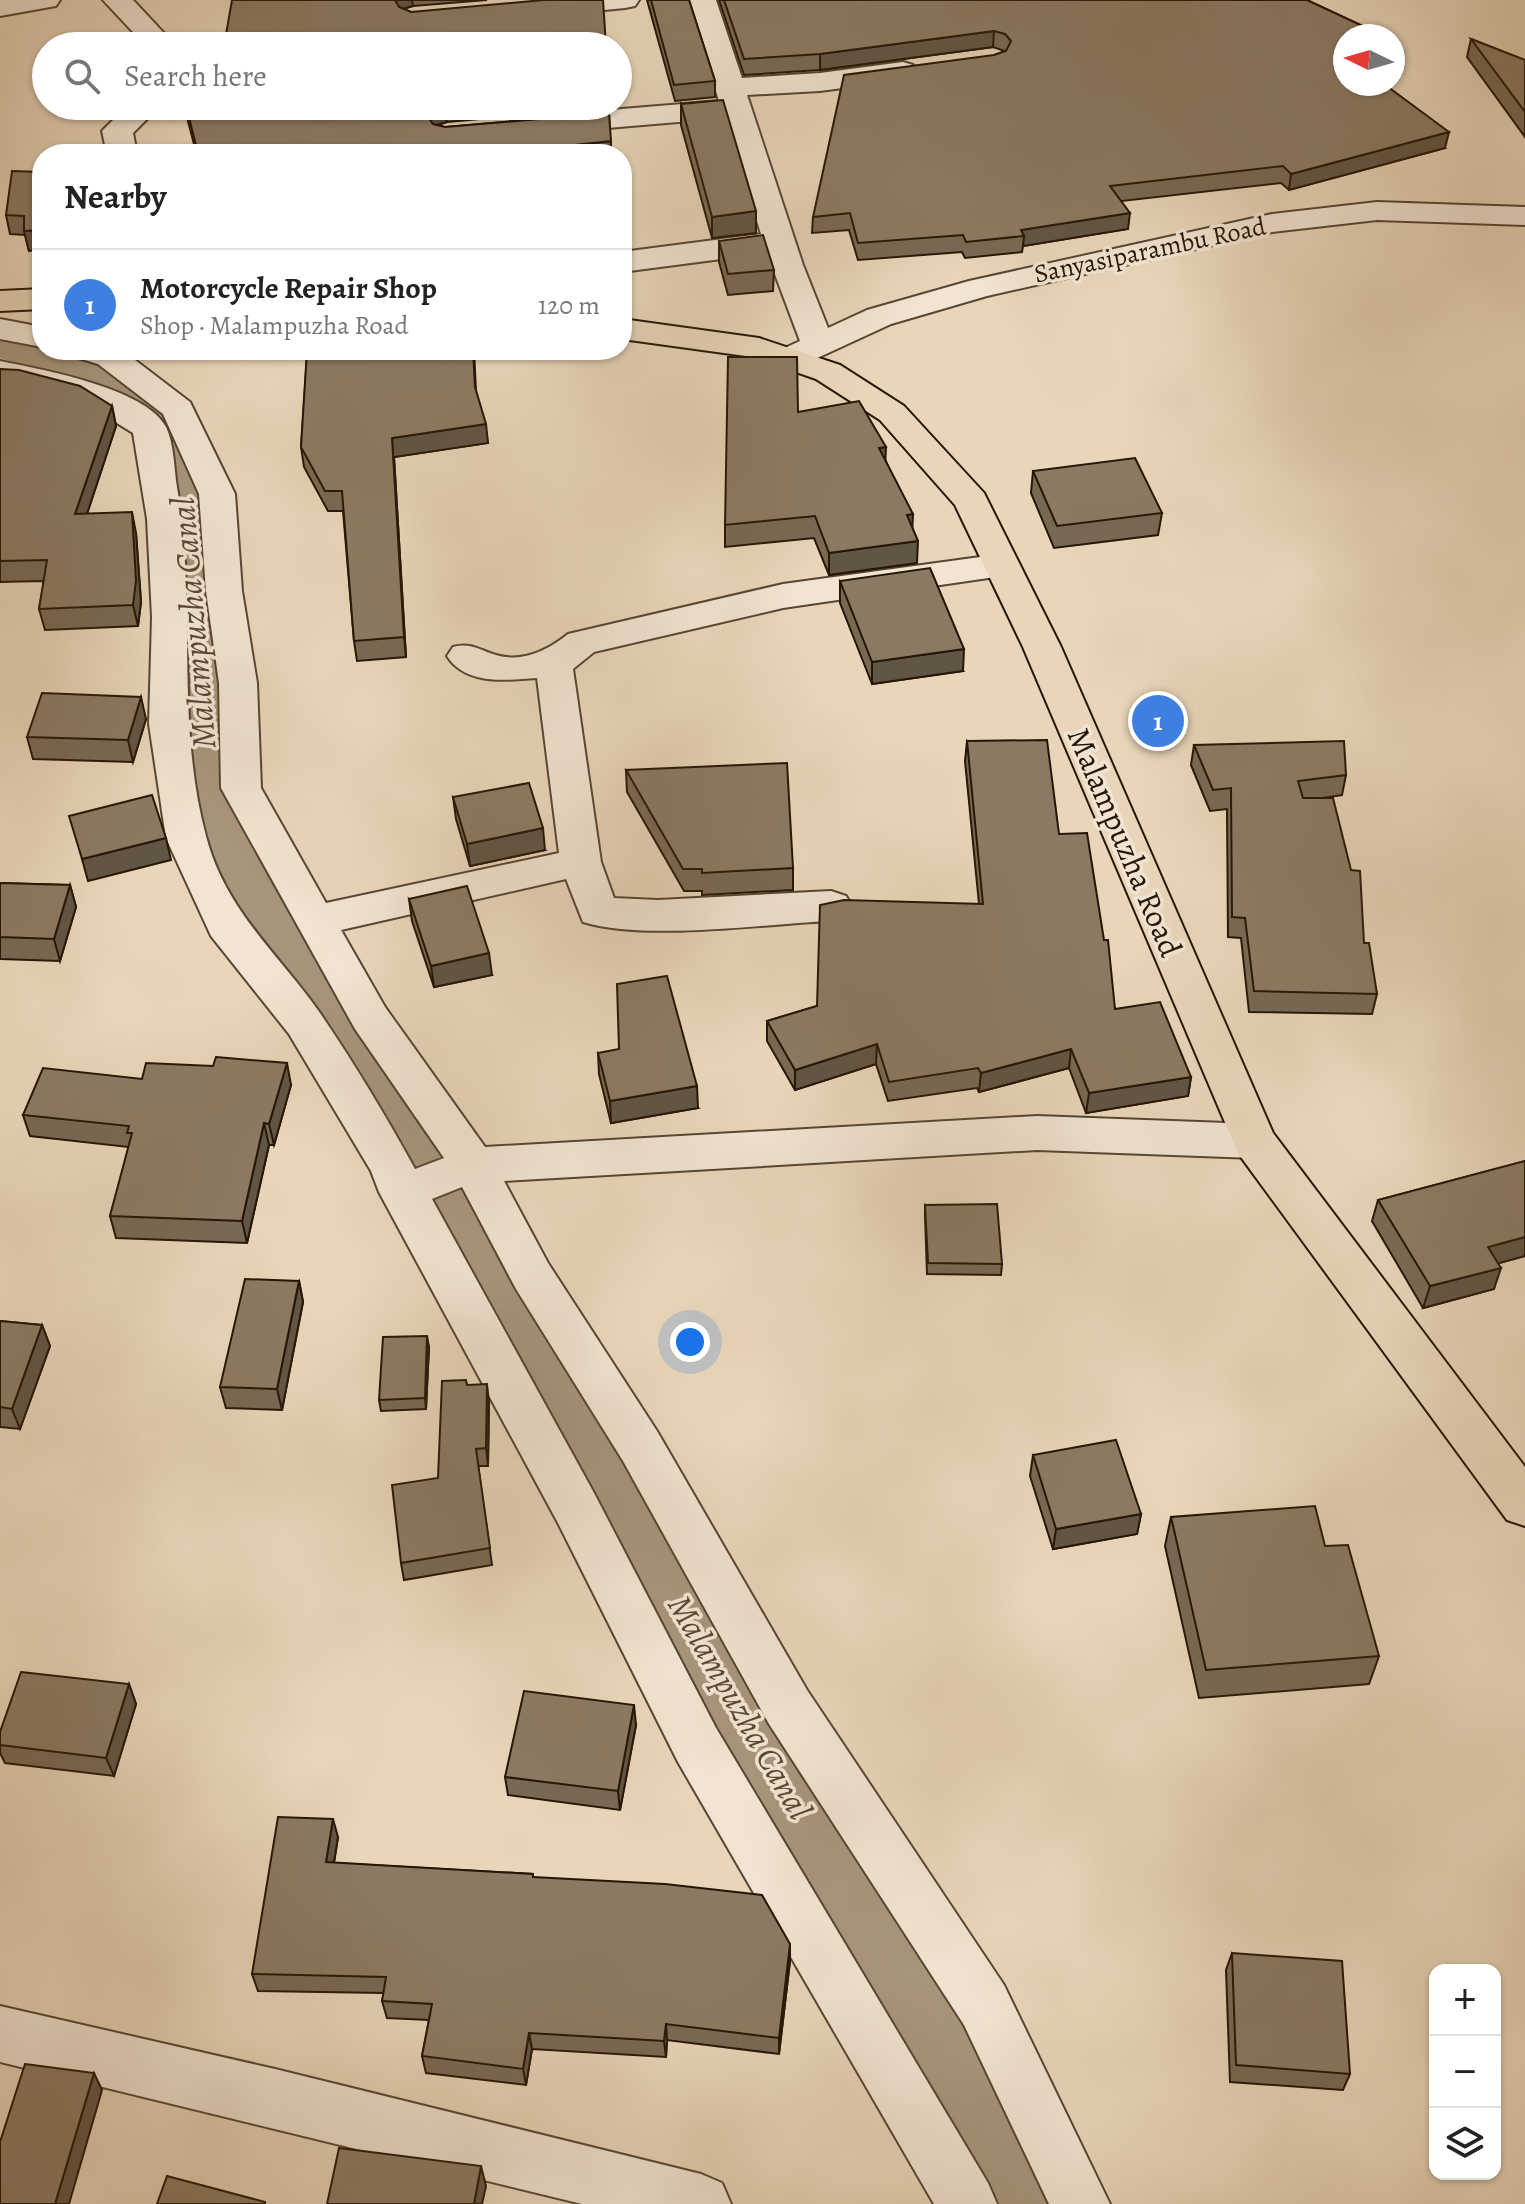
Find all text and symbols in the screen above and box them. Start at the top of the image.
north arrow [1333,24,1405,96]
search box [32,32,632,120]
icon: search [60,54,104,98]
text: Search here [124,56,267,96]
text: Nearby [64,173,167,220]
street label: Sanyasiparambu Road [1031,208,1269,292]
text: Motorcycle Repair Shop [140,268,437,308]
text: 1 [85,288,95,323]
text: 120 m [538,288,600,323]
text: Shop · Malampuzha Road [140,308,409,343]
water label: Malampuzha Canal [159,495,227,751]
pin: 1 [1132,691,1184,751]
street label: Malampuzha Road [1057,721,1193,964]
your location [670,1322,710,1362]
water label: Malampuzha Canal [657,1586,824,1828]
map controls [1429,1964,1501,2180]
button: + [1429,1964,1501,2036]
button: − [1429,2036,1501,2108]
button: layers [1429,2108,1501,2180]

